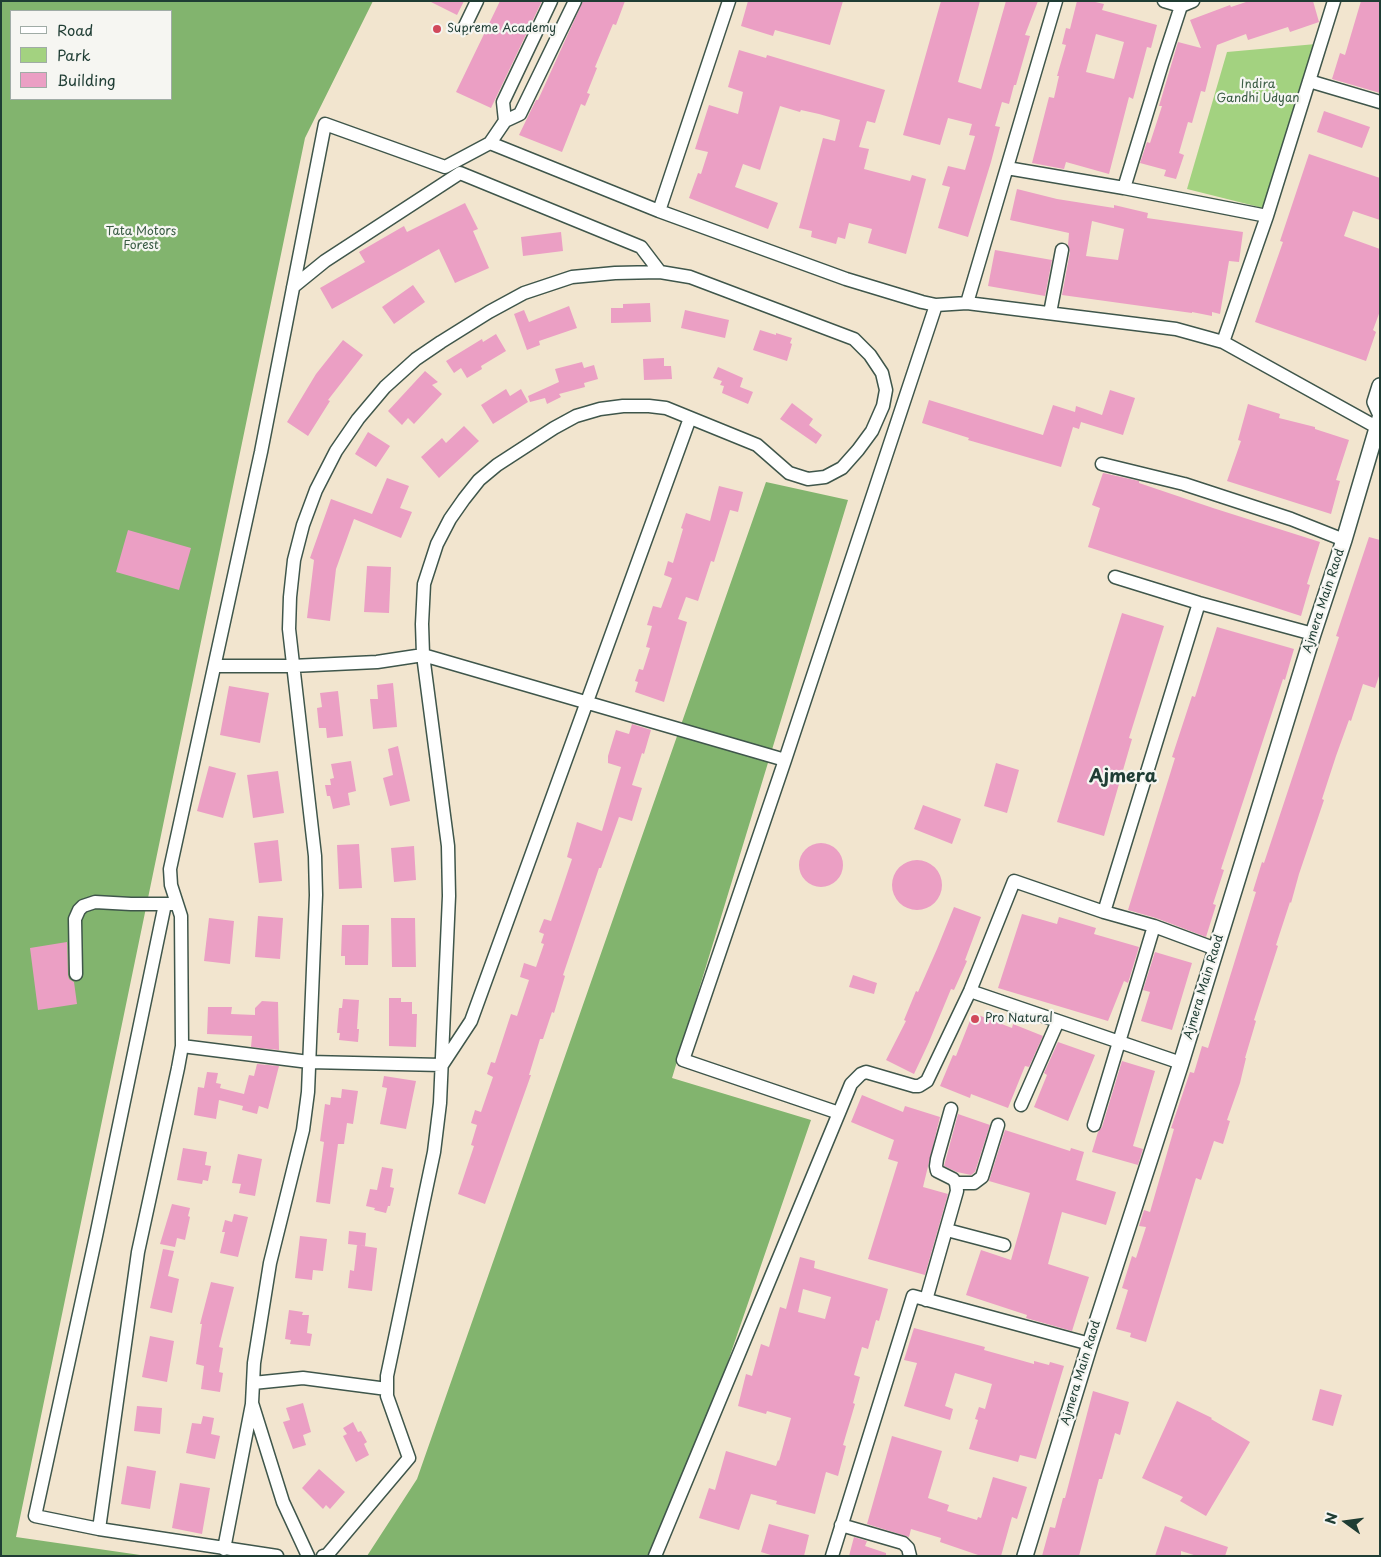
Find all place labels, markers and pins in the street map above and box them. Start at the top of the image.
place label: Supreme Academy [447,22,556,36]
marker: Supreme Academy [431,23,443,35]
place label: Pro Natural [985,1012,1053,1026]
marker: Pro Natural [969,1013,981,1025]

